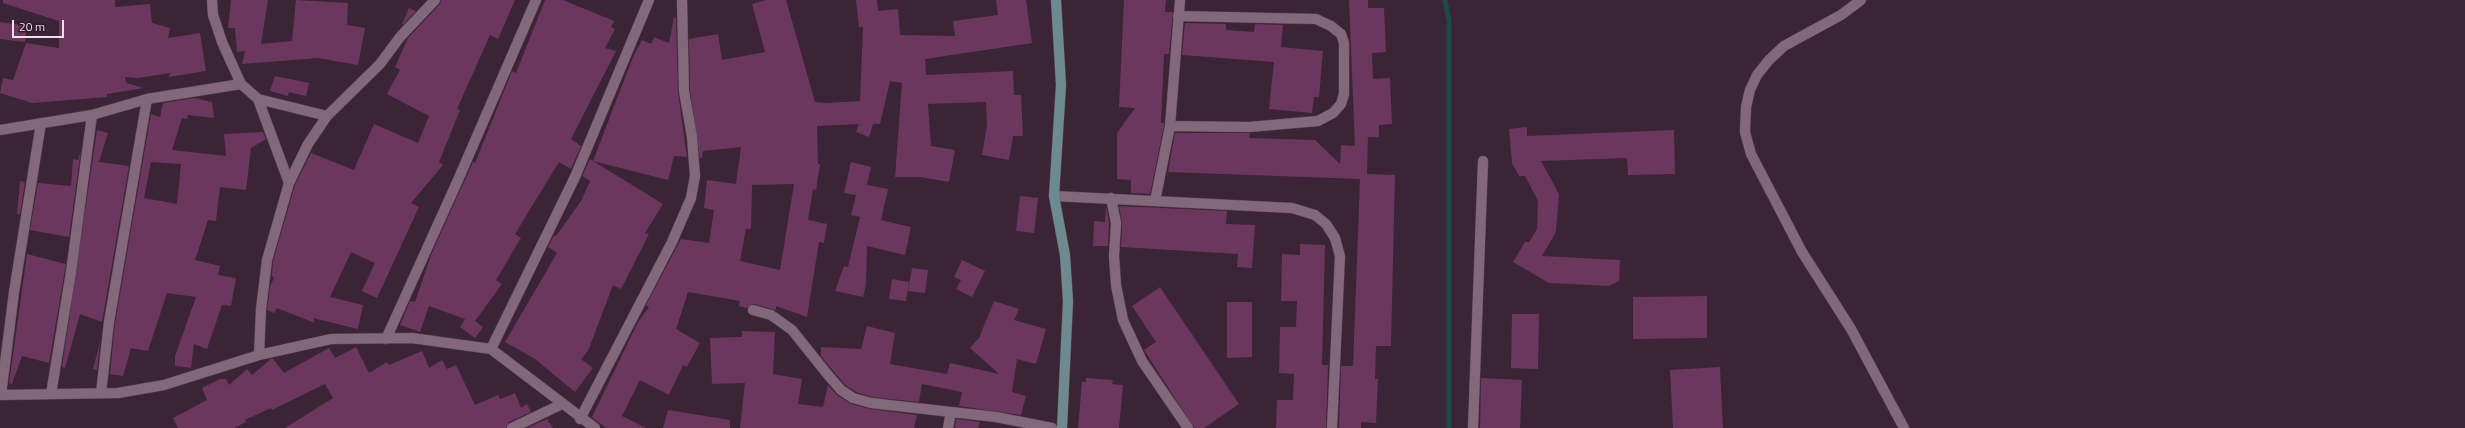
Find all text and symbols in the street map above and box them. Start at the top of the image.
scale bar [14,12,66,38]
text: 20 m [19,17,45,36]

